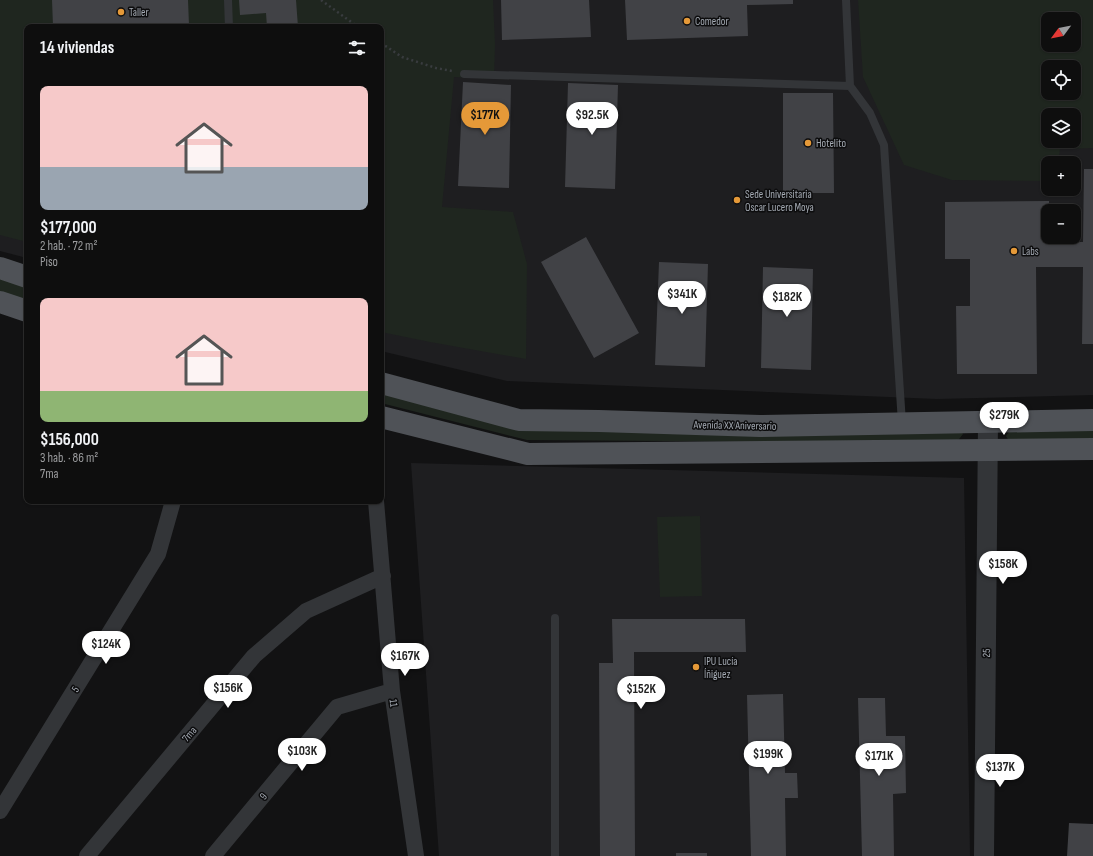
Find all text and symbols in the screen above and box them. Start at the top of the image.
place label: Taller [129,6,149,19]
marker: Taller [116,7,126,17]
north arrow [1041,12,1081,52]
map controls [1041,12,1081,244]
place label: Comedor [695,15,729,28]
marker: Comedor [682,16,692,26]
icon: filters [346,37,368,59]
text: 14 viviendas [40,38,114,58]
button: locate [1041,60,1081,100]
pin: $177K [457,102,513,136]
pin: $92.5K [559,102,625,136]
text: $177K [470,107,500,123]
text: $92.5K [575,107,609,123]
button: layers [1041,108,1081,148]
icon: home [168,112,240,184]
place label: Hotelito [816,137,846,150]
marker: Hotelito [803,138,813,148]
button: + [1041,156,1081,196]
place label: Sede Universitaria Oscar Lucero Moya [745,188,814,214]
marker: Sede Universitaria Oscar Lucero Moya [732,195,742,205]
button: − [1041,204,1081,244]
text: $177,000 [40,218,97,238]
text: 2 hab. · 72 m² [40,238,97,254]
place label: Labs [1022,245,1039,258]
marker: Labs [1009,246,1019,256]
text: Piso [40,254,58,270]
pin: $341K [654,281,710,315]
pin: $182K [759,284,815,318]
text: $341K [667,286,697,302]
text: $182K [772,289,802,305]
icon: home [168,324,240,396]
pin: $279K [976,402,1032,436]
text: $279K [989,407,1019,423]
street label: Avenida XX Aniversario [692,418,777,433]
text: $156,000 [40,430,99,450]
text: 3 hab. · 86 m² [40,450,98,466]
text: 7ma [40,466,59,482]
pin: $158K [975,551,1031,585]
text: $158K [988,556,1018,572]
pin: $124K [78,631,134,665]
text: $124K [91,636,121,652]
pin: $167K [377,643,433,677]
text: $167K [390,648,420,664]
street label: 25 [980,648,993,658]
place label: IPU Lucía Íñiguez [704,655,737,681]
marker: IPU Lucía Íñiguez [691,662,701,672]
pin: $156K [200,675,256,709]
pin: $152K [613,676,669,710]
text: $156K [213,680,243,696]
text: $152K [626,681,656,697]
street label: 5 [69,684,82,695]
street label: 11 [387,698,400,708]
street label: 7ma [179,724,199,745]
pin: $103K [274,738,330,772]
pin: $199K [740,741,796,775]
text: $103K [287,743,317,759]
pin: $171K [851,743,907,777]
text: $199K [753,746,783,762]
text: $171K [865,748,894,764]
pin: $137K [972,754,1028,788]
text: $137K [985,759,1015,775]
street label: 9 [257,790,270,802]

